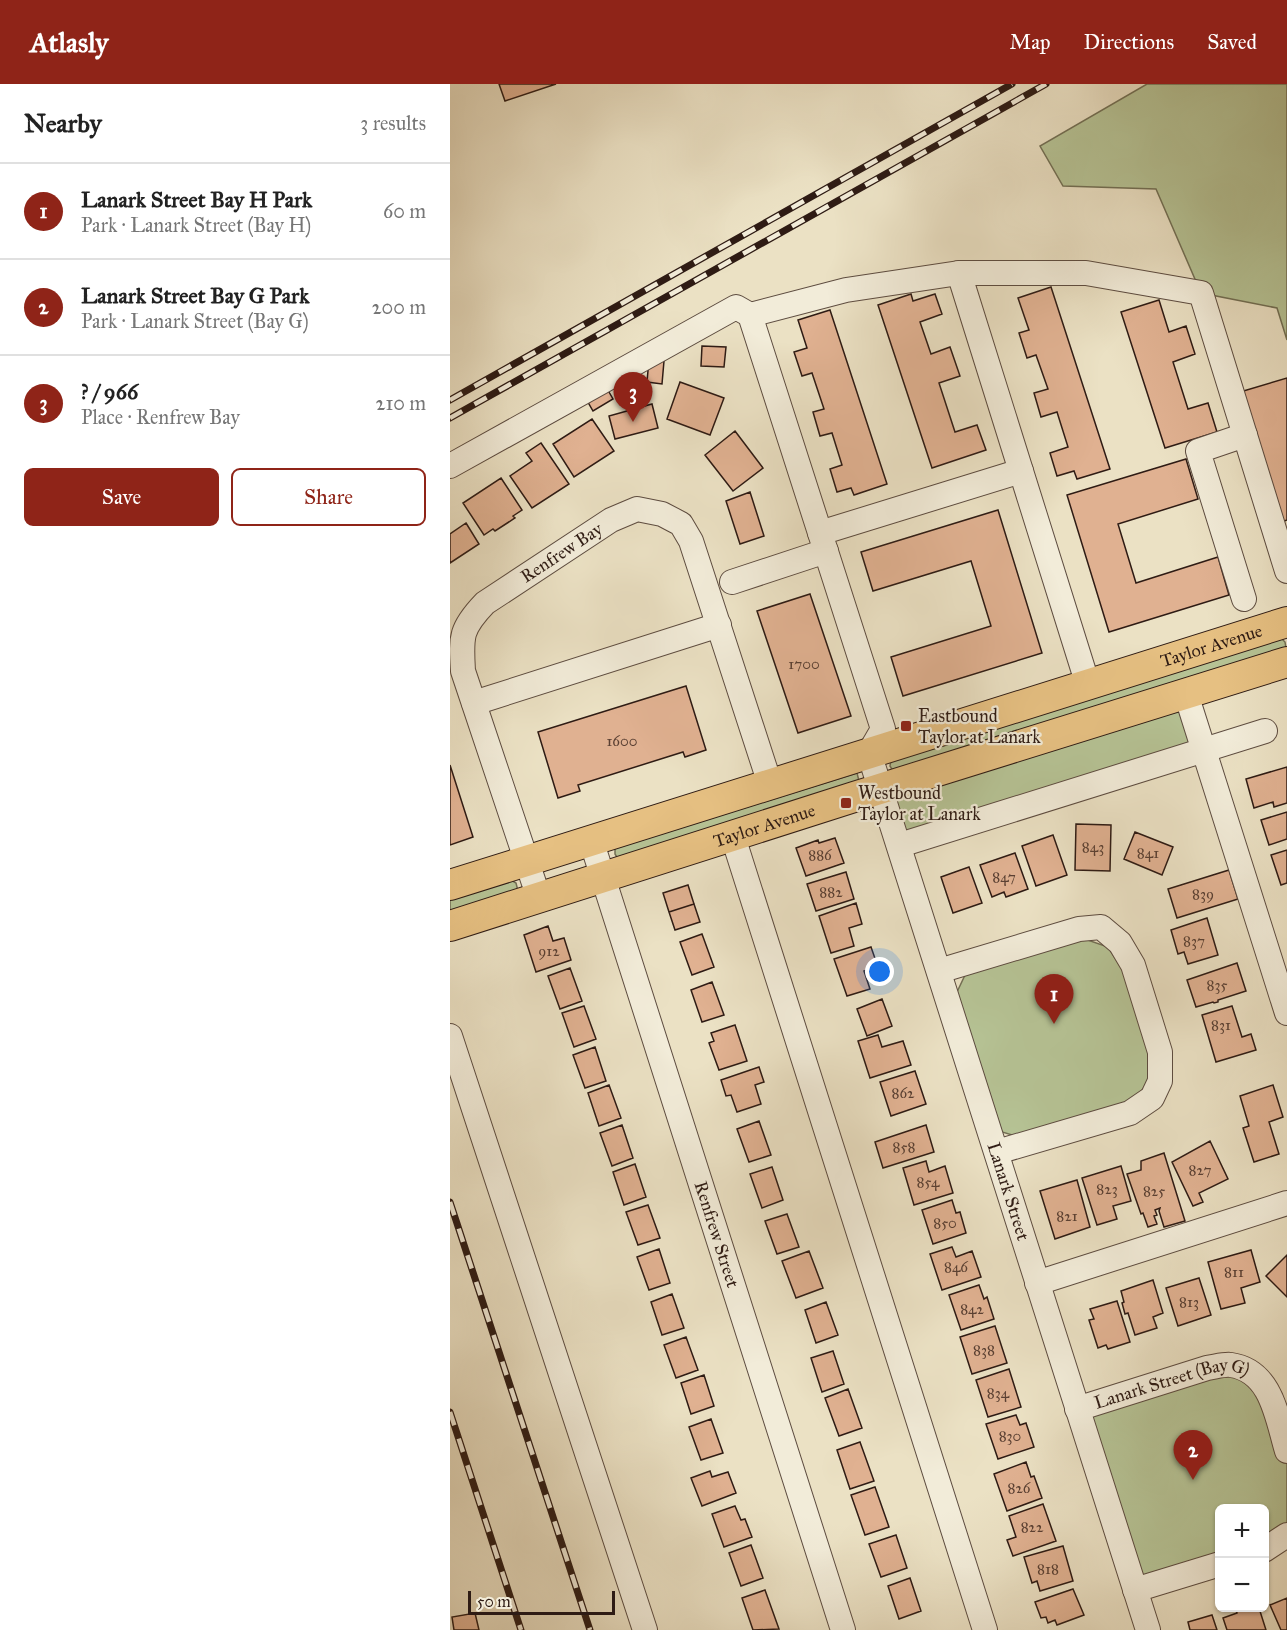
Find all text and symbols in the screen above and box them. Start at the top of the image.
text: Atlasly [30,25,108,60]
text: Map [1010,29,1051,55]
text: Directions [1084,29,1174,55]
text: Saved [1207,29,1257,55]
text: Nearby [24,107,102,139]
text: 3 results [360,111,426,135]
text: Lanark Street Bay H Park [81,186,312,213]
text: 1 [40,199,47,223]
text: 60 m [383,199,426,223]
text: Park · Lanark Street (Bay H) [81,213,311,237]
text: Lanark Street Bay G Park [81,282,309,309]
text: 2 [39,295,48,319]
text: 200 m [372,295,426,319]
text: Park · Lanark Street (Bay G) [81,309,309,333]
pin: 3 [614,372,652,422]
text: ? / 966 [81,378,138,405]
text: 3 [40,391,48,415]
text: 210 m [376,391,426,415]
text: Place · Renfrew Bay [81,405,240,429]
button: Save [24,468,219,526]
button: Share [231,468,426,526]
street label: Renfrew Bay [516,517,607,588]
street label: Taylor Avenue [1158,619,1265,672]
house number: 1700 [788,655,820,673]
place label: Eastbound Taylor at Lanark [918,705,1041,748]
marker: Eastbound Taylor at Lanark [899,719,913,733]
house number: 1600 [606,732,638,750]
place label: Westbound Taylor at Lanark [858,782,981,825]
marker: Westbound Taylor at Lanark [839,796,853,810]
street label: Taylor Avenue [711,799,818,852]
house number: 843 [1082,838,1104,856]
house number: 841 [1137,844,1159,862]
house number: 886 [808,846,833,864]
house number: 847 [992,868,1016,886]
house number: 882 [819,883,843,901]
house number: 839 [1192,885,1214,903]
house number: 837 [1183,932,1205,950]
house number: 912 [538,942,560,960]
your location [865,957,894,986]
pin: 1 [1034,974,1074,1024]
house number: 835 [1207,976,1227,994]
house number: 831 [1211,1016,1231,1034]
house number: 862 [891,1084,915,1102]
house number: 858 [893,1138,915,1156]
street label: Lanark Street [983,1139,1035,1244]
house number: 827 [1189,1161,1211,1179]
house number: 854 [917,1173,940,1191]
street label: Renfrew Street [690,1178,744,1291]
house number: 823 [1096,1180,1118,1198]
house number: 825 [1143,1182,1165,1200]
house number: 821 [1056,1207,1078,1225]
house number: 850 [933,1214,957,1232]
house number: 846 [944,1258,969,1276]
house number: 811 [1224,1263,1244,1281]
house number: 813 [1179,1293,1199,1311]
house number: 842 [960,1300,984,1318]
house number: 838 [973,1341,995,1359]
street label: Lanark Street (Bay G) [1091,1354,1254,1414]
house number: 834 [987,1384,1010,1402]
house number: 830 [999,1427,1021,1445]
pin: 2 [1174,1430,1212,1480]
house number: 826 [1007,1479,1032,1497]
map controls [1215,1504,1269,1612]
button: + [1215,1504,1269,1558]
house number: 822 [1021,1518,1044,1536]
button: − [1215,1558,1269,1612]
house number: 818 [1037,1560,1059,1578]
scale bar [468,1588,615,1616]
text: 50 m [477,1592,511,1611]

